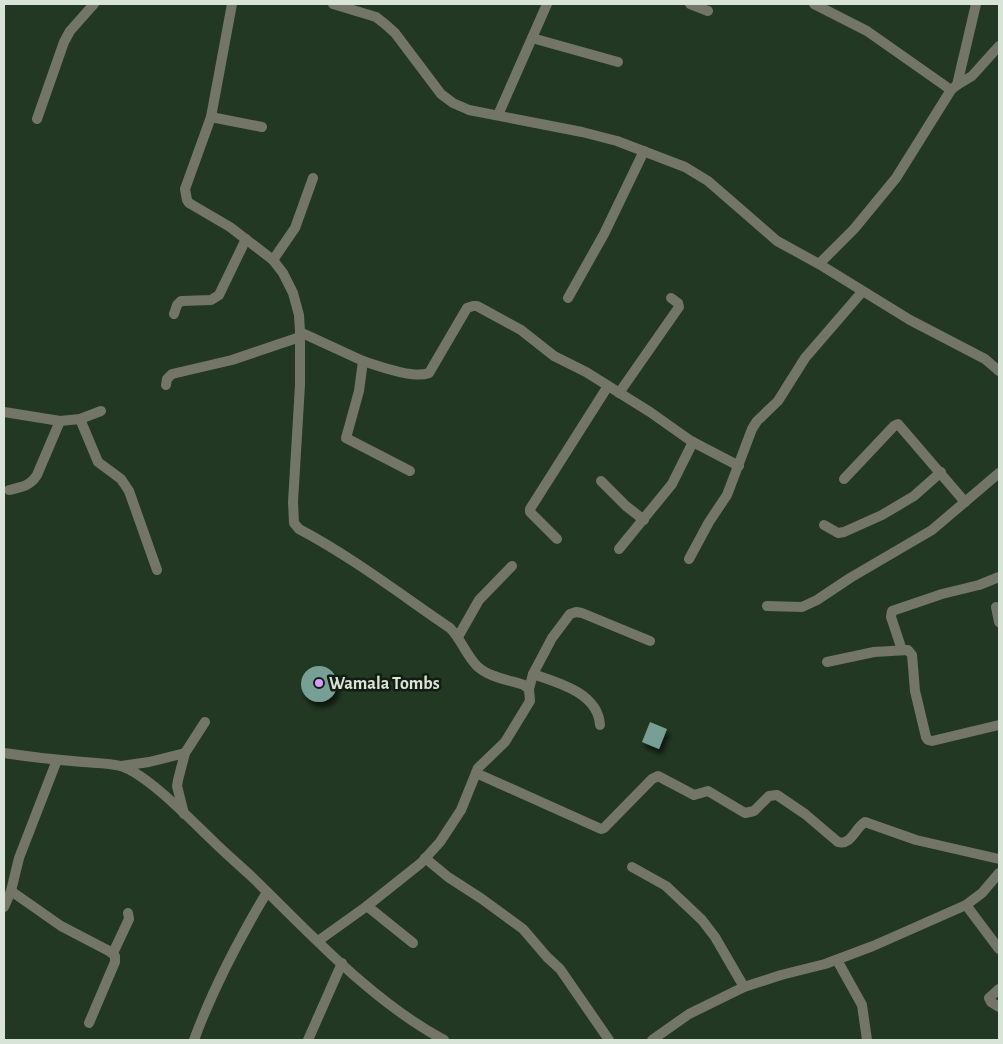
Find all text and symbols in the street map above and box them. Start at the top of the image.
place label: Wamala Tombs [329,675,440,693]
marker: Wamala Tombs [313,677,325,689]

